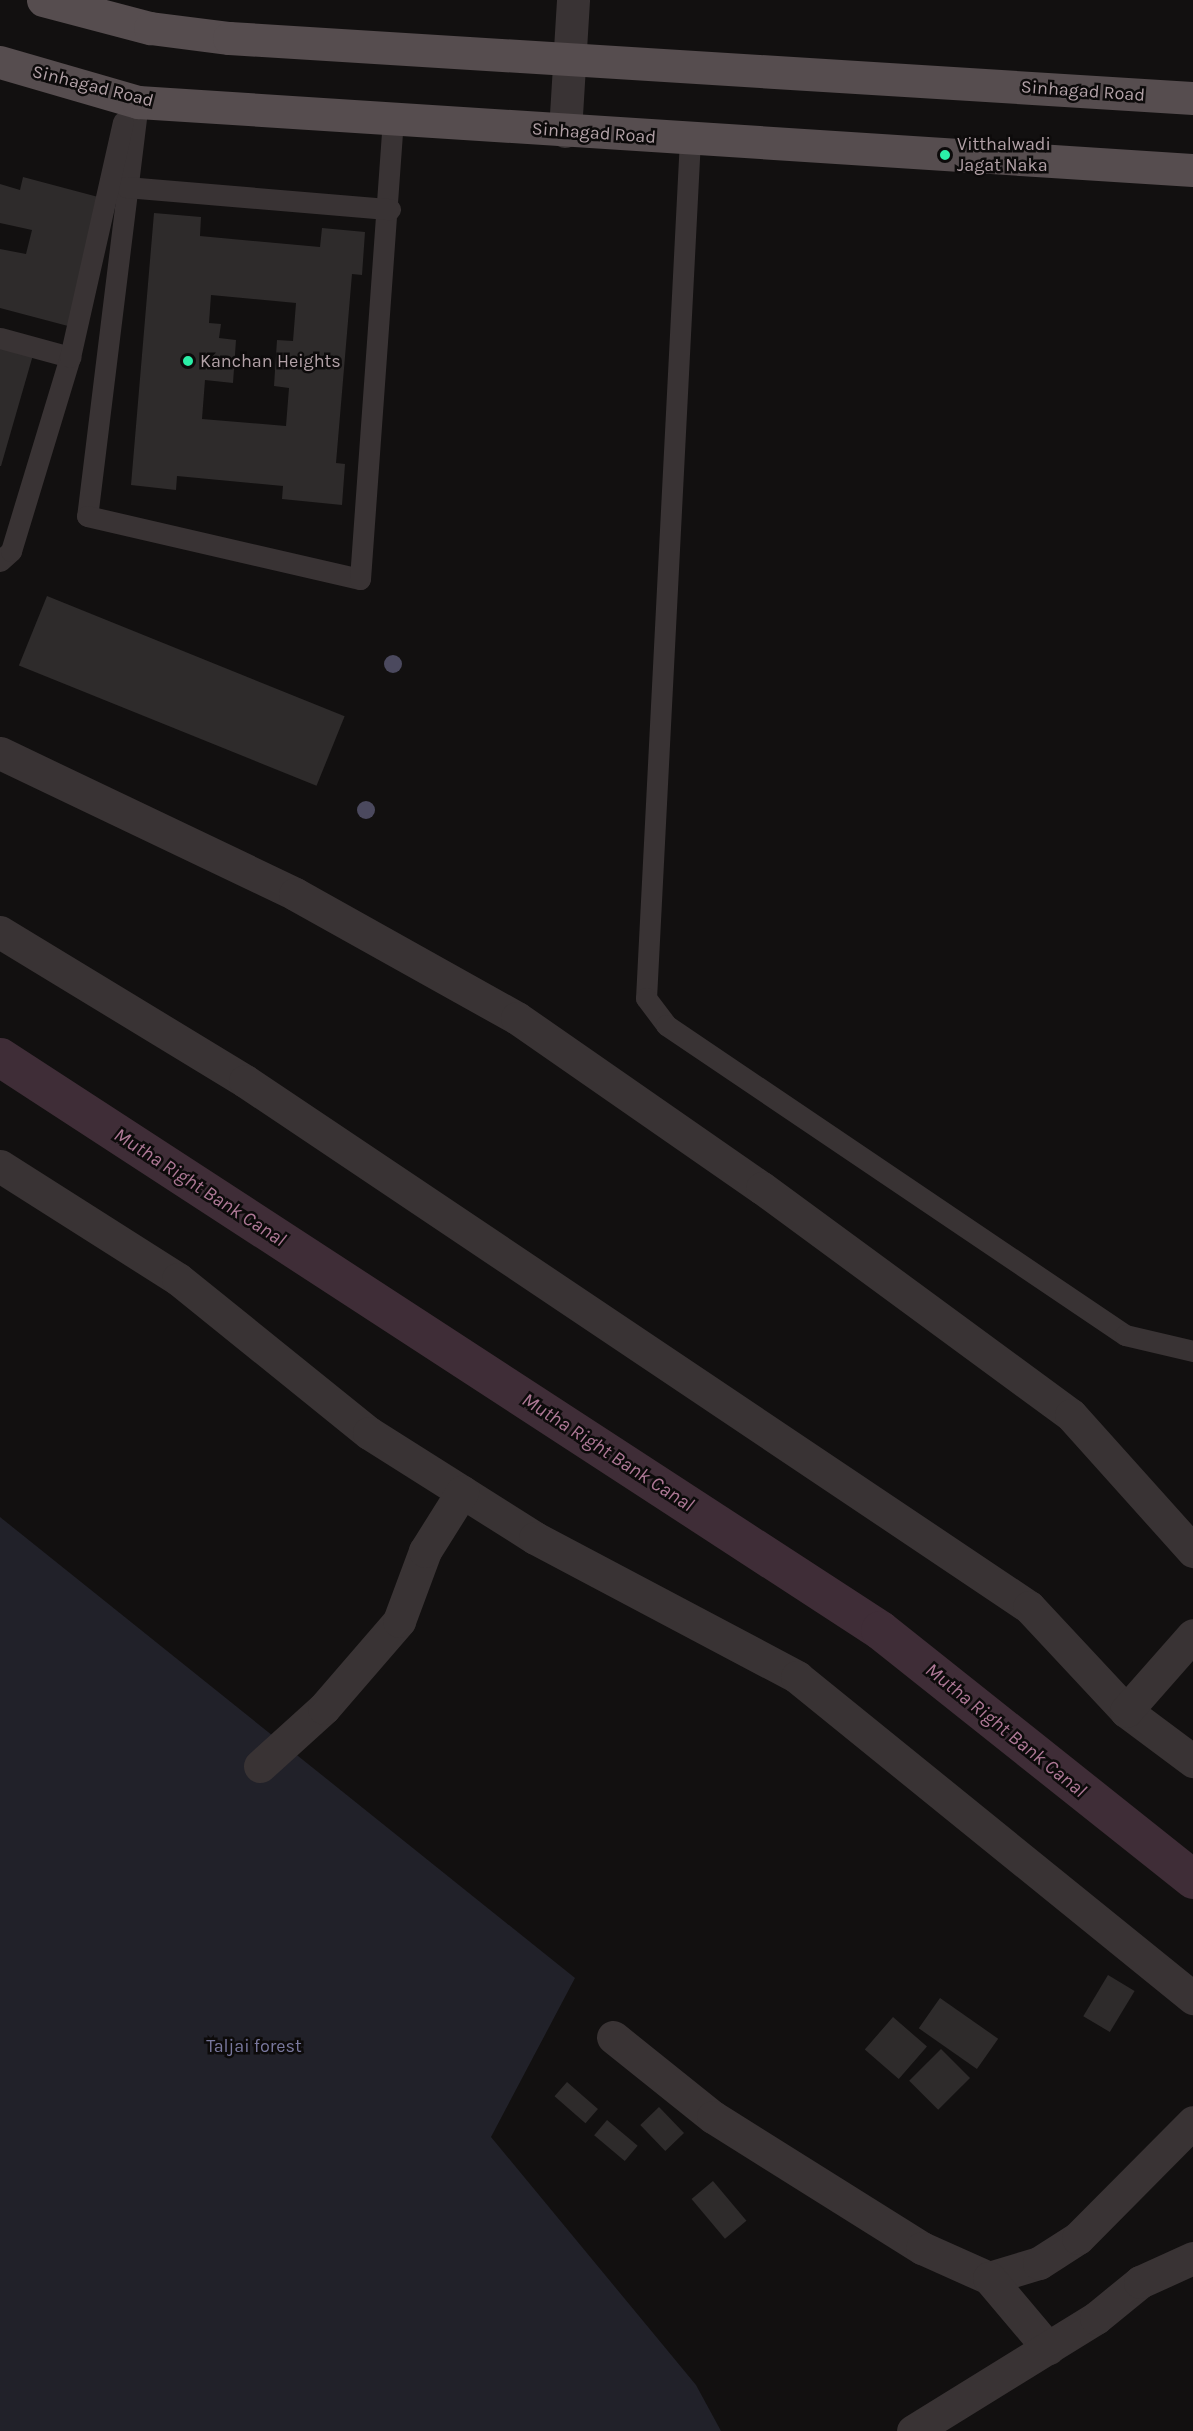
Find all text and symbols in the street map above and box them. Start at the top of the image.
street label: Sinhagad Road [30,60,156,112]
street label: Sinhagad Road [1020,76,1146,106]
street label: Sinhagad Road [531,118,657,148]
place label: Vitthalwadi Jagat Naka [957,134,1051,176]
marker: Vitthalwadi Jagat Naka [938,148,952,162]
place label: Kanchan Heights [200,350,341,372]
marker: Kanchan Heights [181,354,195,368]
water label: Mutha Right Bank Canal [109,1122,291,1252]
water label: Mutha Right Bank Canal [517,1387,699,1517]
water label: Mutha Right Bank Canal [921,1658,1091,1802]
park label: Taljai forest [206,2035,302,2057]

